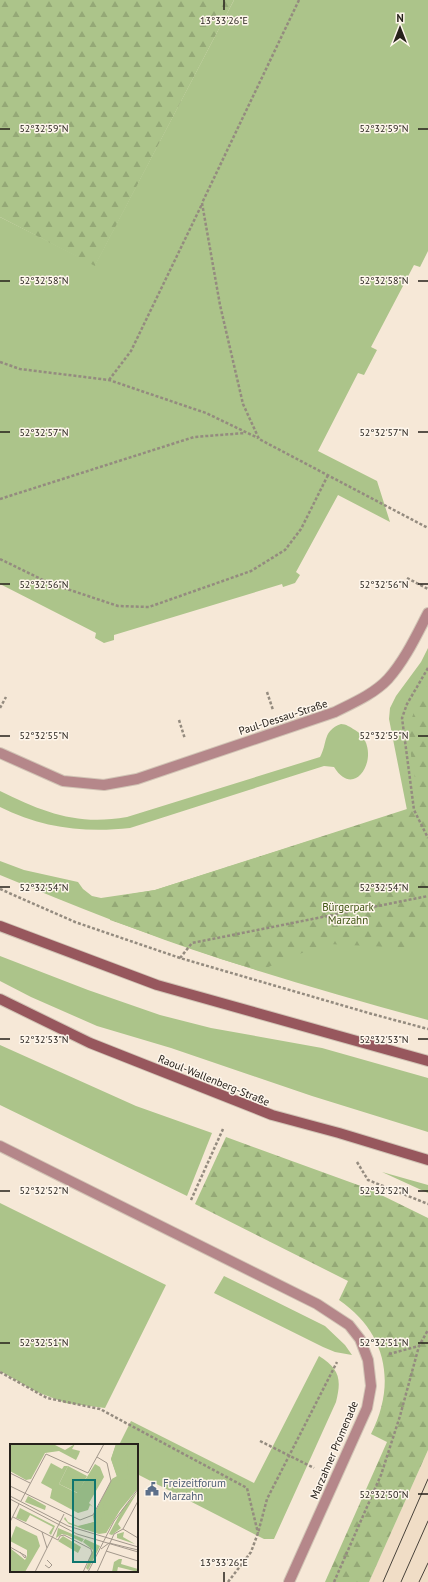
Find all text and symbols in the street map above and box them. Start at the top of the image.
north arrow [380,8,420,48]
text: N [396,11,404,25]
text: 13°33'26"E [200,14,248,27]
text: 52°32'59"N [19,122,69,135]
text: 52°32'59"N [359,122,409,135]
text: 52°32'58"N [19,274,69,287]
text: 52°32'58"N [359,274,409,287]
text: 52°32'57"N [19,426,69,439]
text: 52°32'57"N [359,426,409,439]
text: 52°32'56"N [19,578,69,591]
text: 52°32'56"N [359,578,409,591]
street label: Paul-Dessau-Straße [237,696,330,738]
text: 52°32'55"N [19,729,69,742]
text: 52°32'55"N [359,729,409,742]
text: 52°32'54"N [19,881,69,894]
text: 52°32'54"N [359,881,409,894]
park label: Bürgerpark Marzahn [322,900,375,927]
text: 52°32'53"N [19,1033,69,1046]
text: 52°32'53"N [359,1033,409,1046]
street label: Raoul-Wallenberg-Straße [156,1051,272,1109]
text: 52°32'52"N [19,1184,69,1197]
text: 52°32'52"N [359,1184,409,1197]
text: 52°32'51"N [19,1336,69,1349]
text: 52°32'51"N [359,1336,409,1349]
street label: Marzahner Promenade [307,1398,361,1501]
inset map [10,1444,138,1572]
place label: Freizeitforum Marzahn [163,1476,226,1503]
public building icon: Freizeitforum Marzahn [144,1481,160,1497]
text: 52°32'50"N [359,1488,409,1501]
text: 13°33'26"E [200,1556,248,1569]

